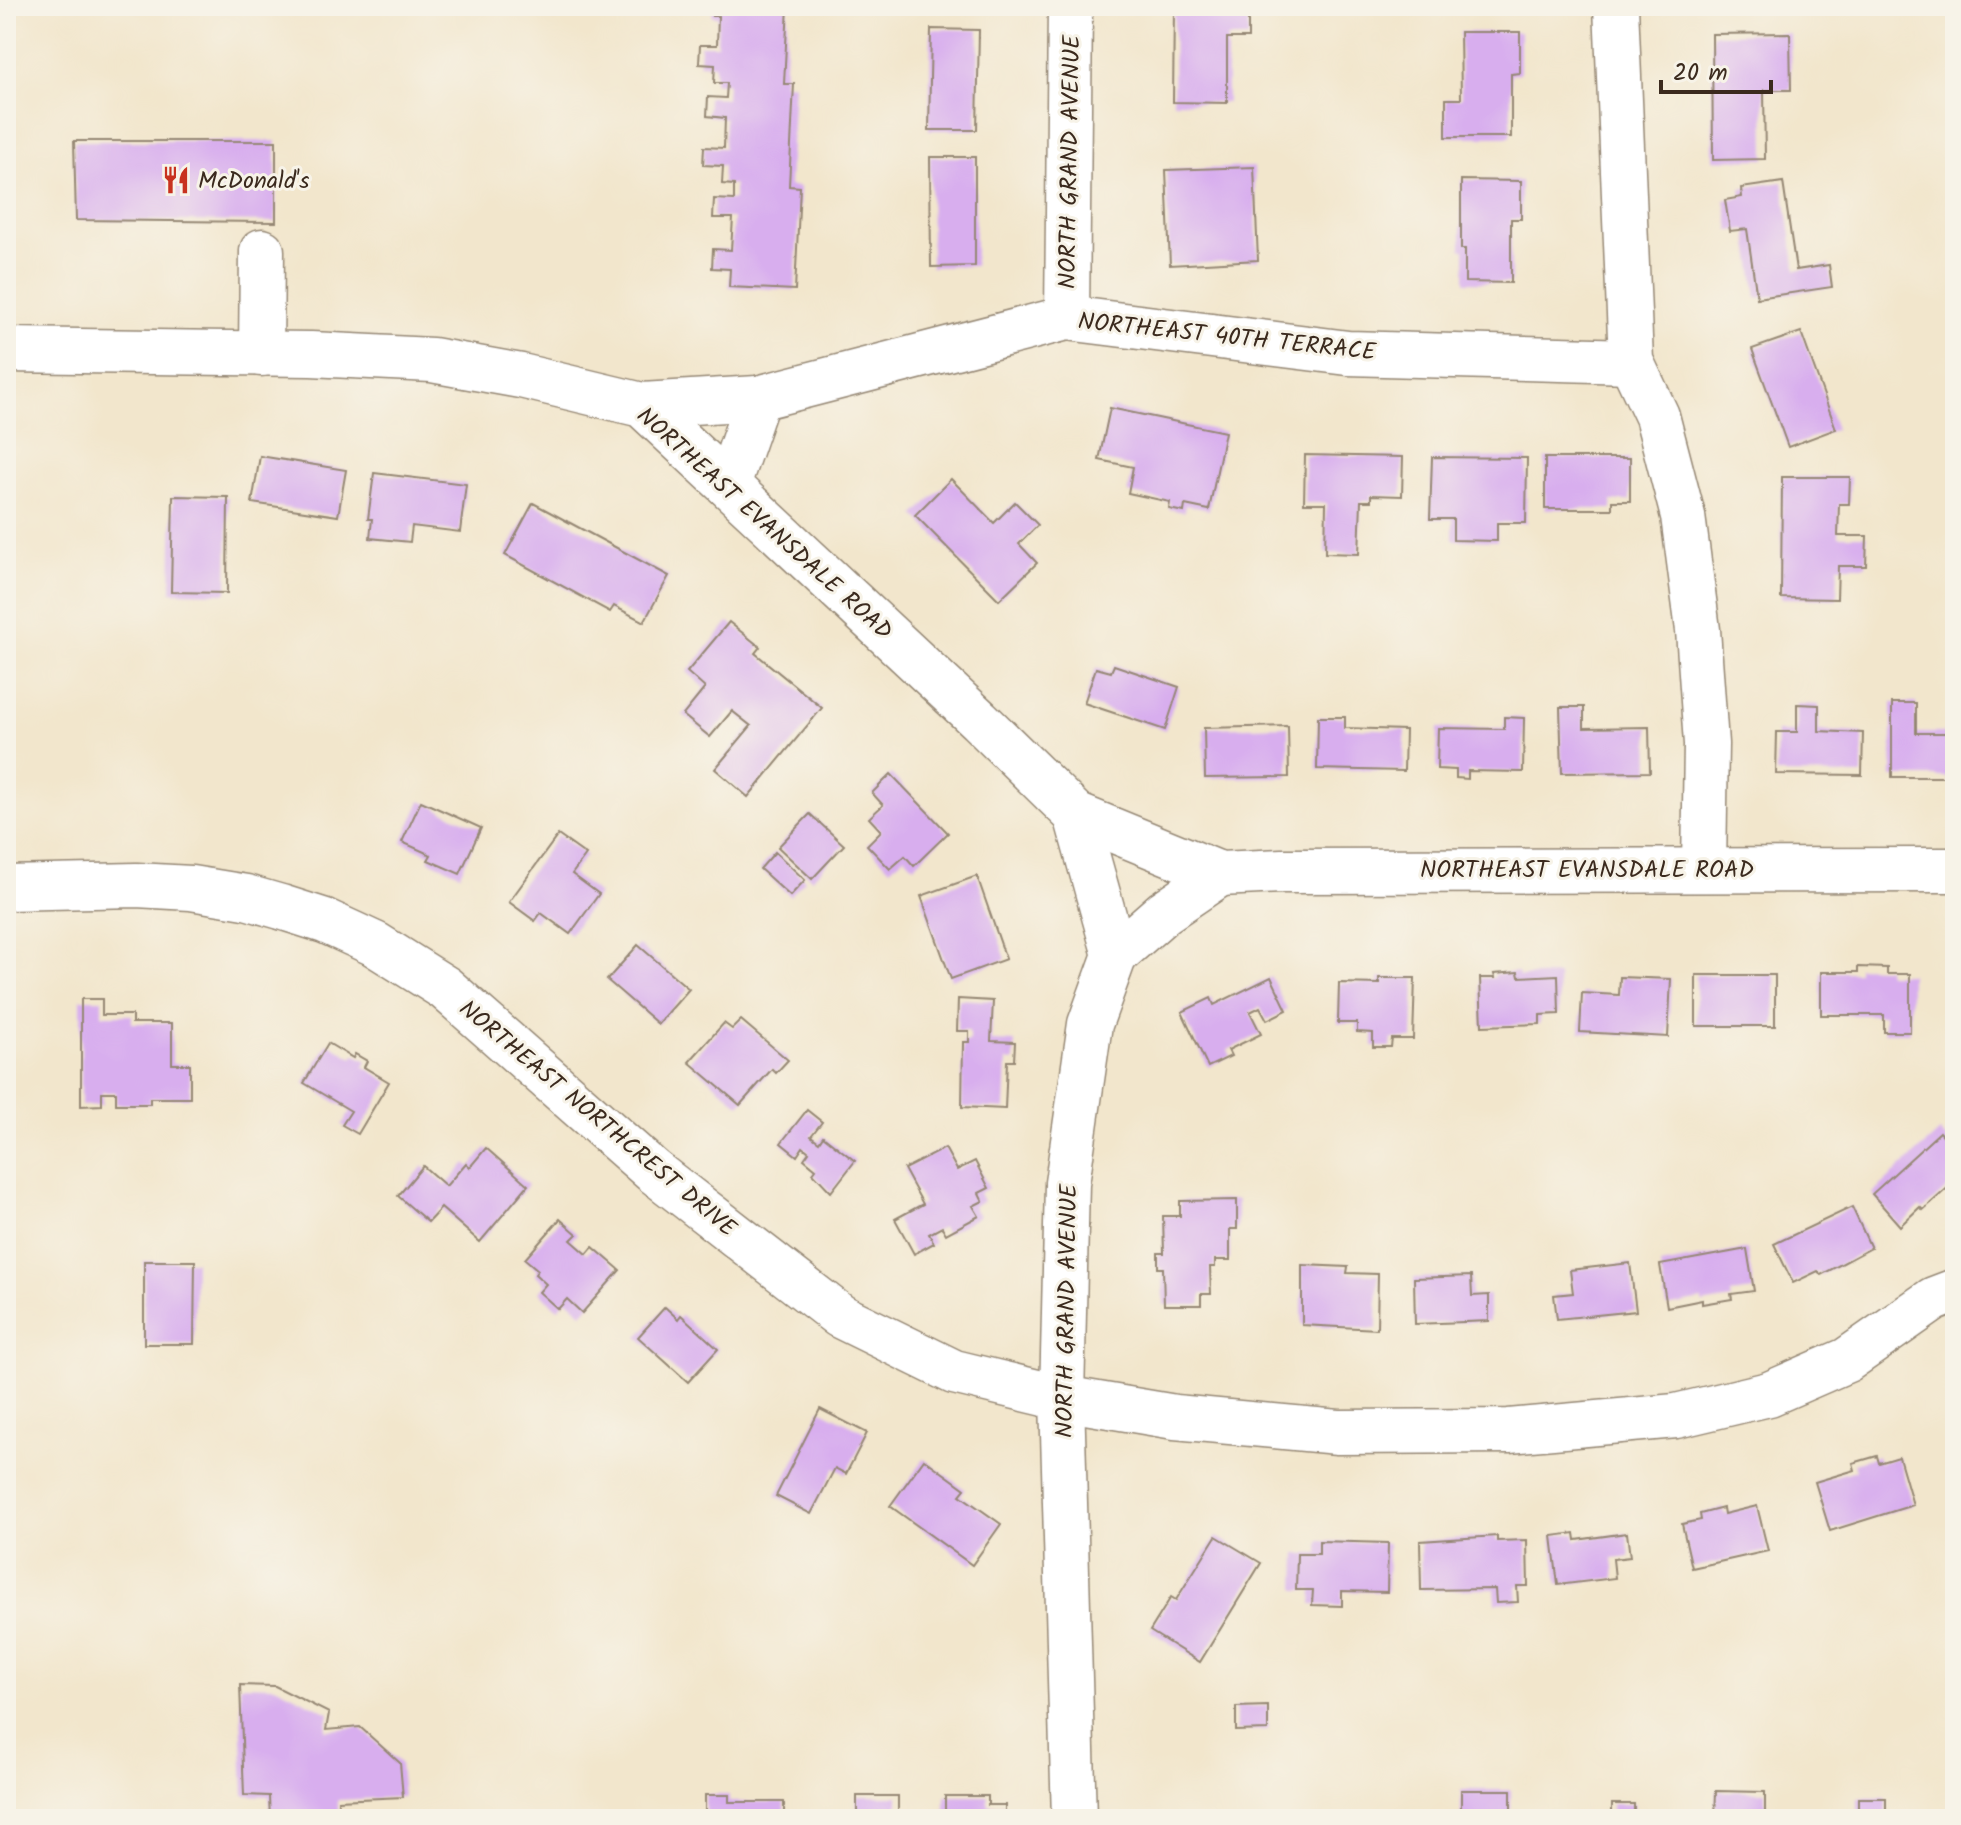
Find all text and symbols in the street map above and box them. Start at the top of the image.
street label: NORTH GRAND AVENUE [1049,34,1092,289]
scale bar [1661,44,1771,94]
text: 20 m [1673,54,1728,93]
place label: McDonald's [198,162,310,201]
restaurant icon: McDonald's [161,165,191,195]
street label: NORTHEAST 40TH TERRACE [1076,302,1379,373]
street label: NORTHEAST EVANSDALE ROAD [627,398,901,650]
street label: NORTHEAST EVANSDALE ROAD [1420,851,1754,890]
street label: NORTHEAST NORTHCREST DRIVE [449,991,746,1248]
street label: NORTH GRAND AVENUE [1046,1183,1089,1438]

